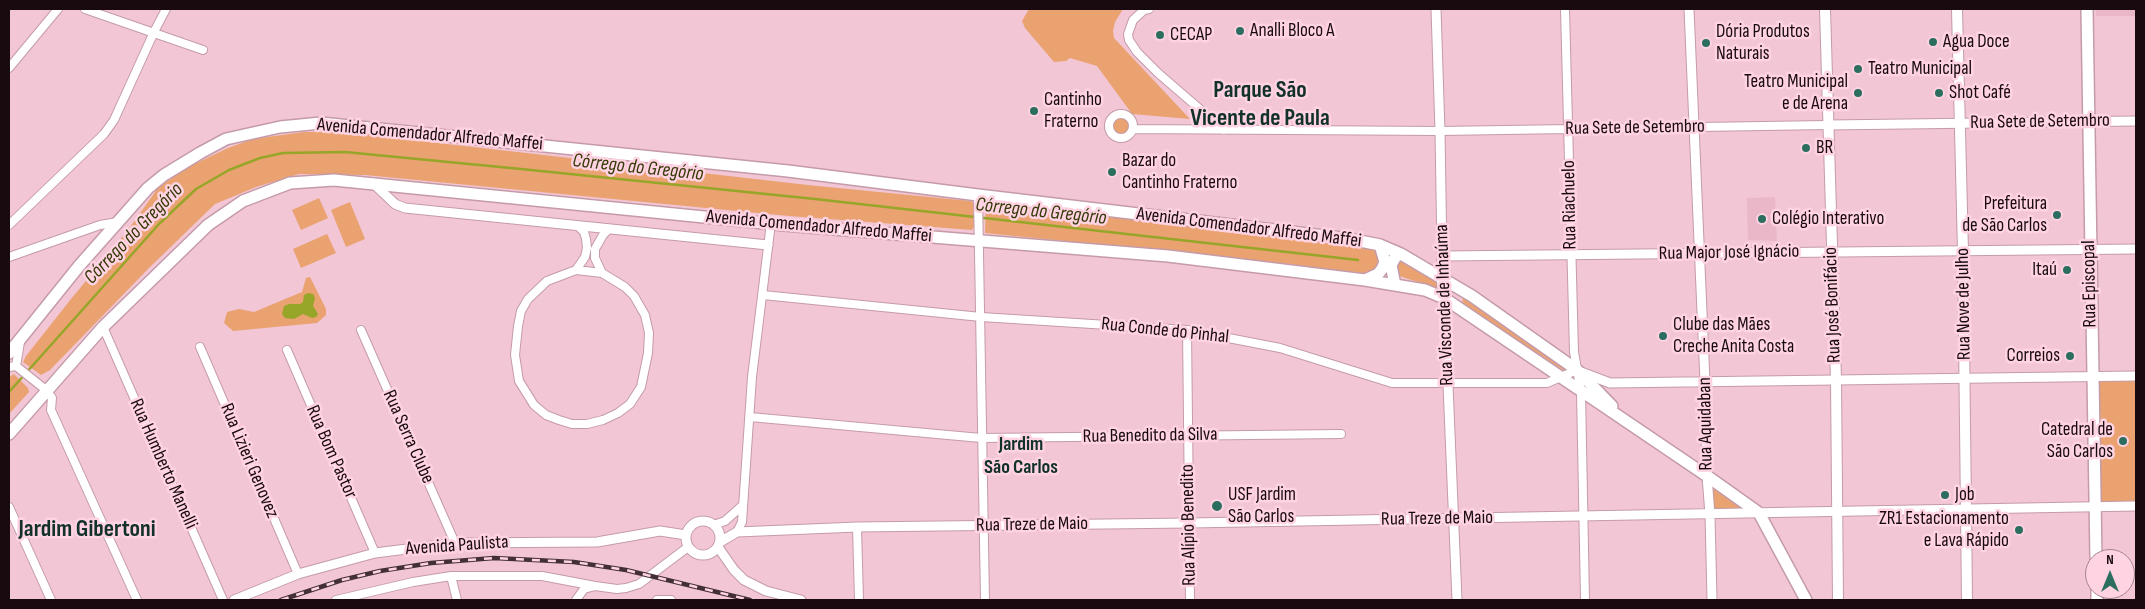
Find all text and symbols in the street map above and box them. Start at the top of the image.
place label: Analli Bloco A [1250,20,1334,42]
place label: Dória Produtos Naturais [1716,21,1810,65]
place label: CECAP [1170,24,1212,46]
marker: Analli Bloco A [1234,25,1246,37]
marker: CECAP [1154,29,1166,41]
place label: Agua Doce [1943,31,2010,53]
marker: Agua Doce [1927,36,1939,48]
marker: Dória Produtos Naturais [1700,37,1712,49]
place label: Teatro Municipal [1868,58,1972,80]
marker: Teatro Municipal [1852,63,1864,75]
place label: Teatro Municipal e de Arena [1744,71,1848,115]
district label: Parque São Vicente de Paula [1190,77,1330,133]
place label: Shot Café [1949,82,2011,104]
marker: Teatro Municipal e de Arena [1852,87,1864,99]
marker: Shot Café [1933,87,1945,99]
place label: Cantinho Fraterno [1044,89,1102,133]
marker: Cantinho Fraterno [1028,105,1040,117]
street label: Rua Sete de Setembro [1970,109,2110,135]
street label: Avenida Comendador Alfredo Maffei [316,114,544,156]
street label: Rua Sete de Setembro [1565,115,1705,141]
place label: BR [1816,137,1833,159]
marker: BR [1800,142,1812,154]
water label: Córrego do Gregório [571,149,705,187]
place label: Bazar do Cantinho Fraterno [1122,150,1237,194]
street label: Rua Riachuelo [1558,160,1582,250]
marker: Bazar do Cantinho Fraterno [1106,166,1118,178]
water label: Córrego do Gregório [80,178,188,290]
water label: Córrego do Gregório [974,193,1108,231]
place label: Prefeitura de São Carlos [1962,193,2047,237]
street label: Avenida Comendador Alfredo Maffei [1135,203,1363,253]
street label: Avenida Comendador Alfredo Maffei [705,206,933,248]
place label: Colégio Interativo [1772,208,1884,230]
marker: Prefeitura de São Carlos [2051,209,2063,221]
marker: Colégio Interativo [1756,213,1768,225]
street label: Rua Visconde de Inhaúma [1431,224,1459,386]
street label: Rua Major José Ignácio [1659,240,1799,266]
street label: Rua Episcopal [2078,240,2102,328]
street label: Rua José Bonifácio [1820,247,1846,363]
street label: Rua Nove de Julho [1952,248,1976,360]
place label: Itaú [2032,259,2057,281]
marker: Itaú [2061,264,2073,276]
street label: Rua Conde do Pinhal [1100,313,1230,349]
place label: Clube das Mães Creche Anita Costa [1673,314,1794,358]
marker: Clube das Mães Creche Anita Costa [1657,330,1669,342]
place label: Correios [2007,345,2060,367]
marker: Correios [2064,350,2076,362]
street label: Rua Aquidaban [1694,377,1718,471]
street label: Rua Serra Clube [377,387,439,487]
street label: Rua Humberto Manelli [124,395,202,533]
street label: Rua Lizieri Genovez [215,400,283,522]
street label: Rua Bom Pastor [300,402,362,502]
place label: Catedral de São Carlos [2041,419,2113,463]
street label: Rua Benedito da Silva [1082,423,1218,449]
district label: Jardim São Carlos [984,433,1058,480]
marker: Catedral de São Carlos [2117,435,2129,447]
street label: Rua Alípio Benedito [1177,464,1201,586]
place label: USF Jardim São Carlos [1228,484,1296,528]
place label: Job [1955,484,1975,506]
marker: Job [1939,489,1951,501]
marker: USF Jardim São Carlos [1210,499,1224,513]
street label: Rua Treze de Maio [1381,507,1493,531]
place label: ZR1 Estacionamento e Lava Rápido [1879,508,2009,552]
street label: Rua Treze de Maio [976,513,1088,537]
district label: Jardim Gibertoni [18,516,156,544]
marker: ZR1 Estacionamento e Lava Rápido [2013,524,2025,536]
street label: Avenida Paulista [405,531,509,561]
north arrow [2085,549,2135,599]
text: N [2106,551,2114,568]

